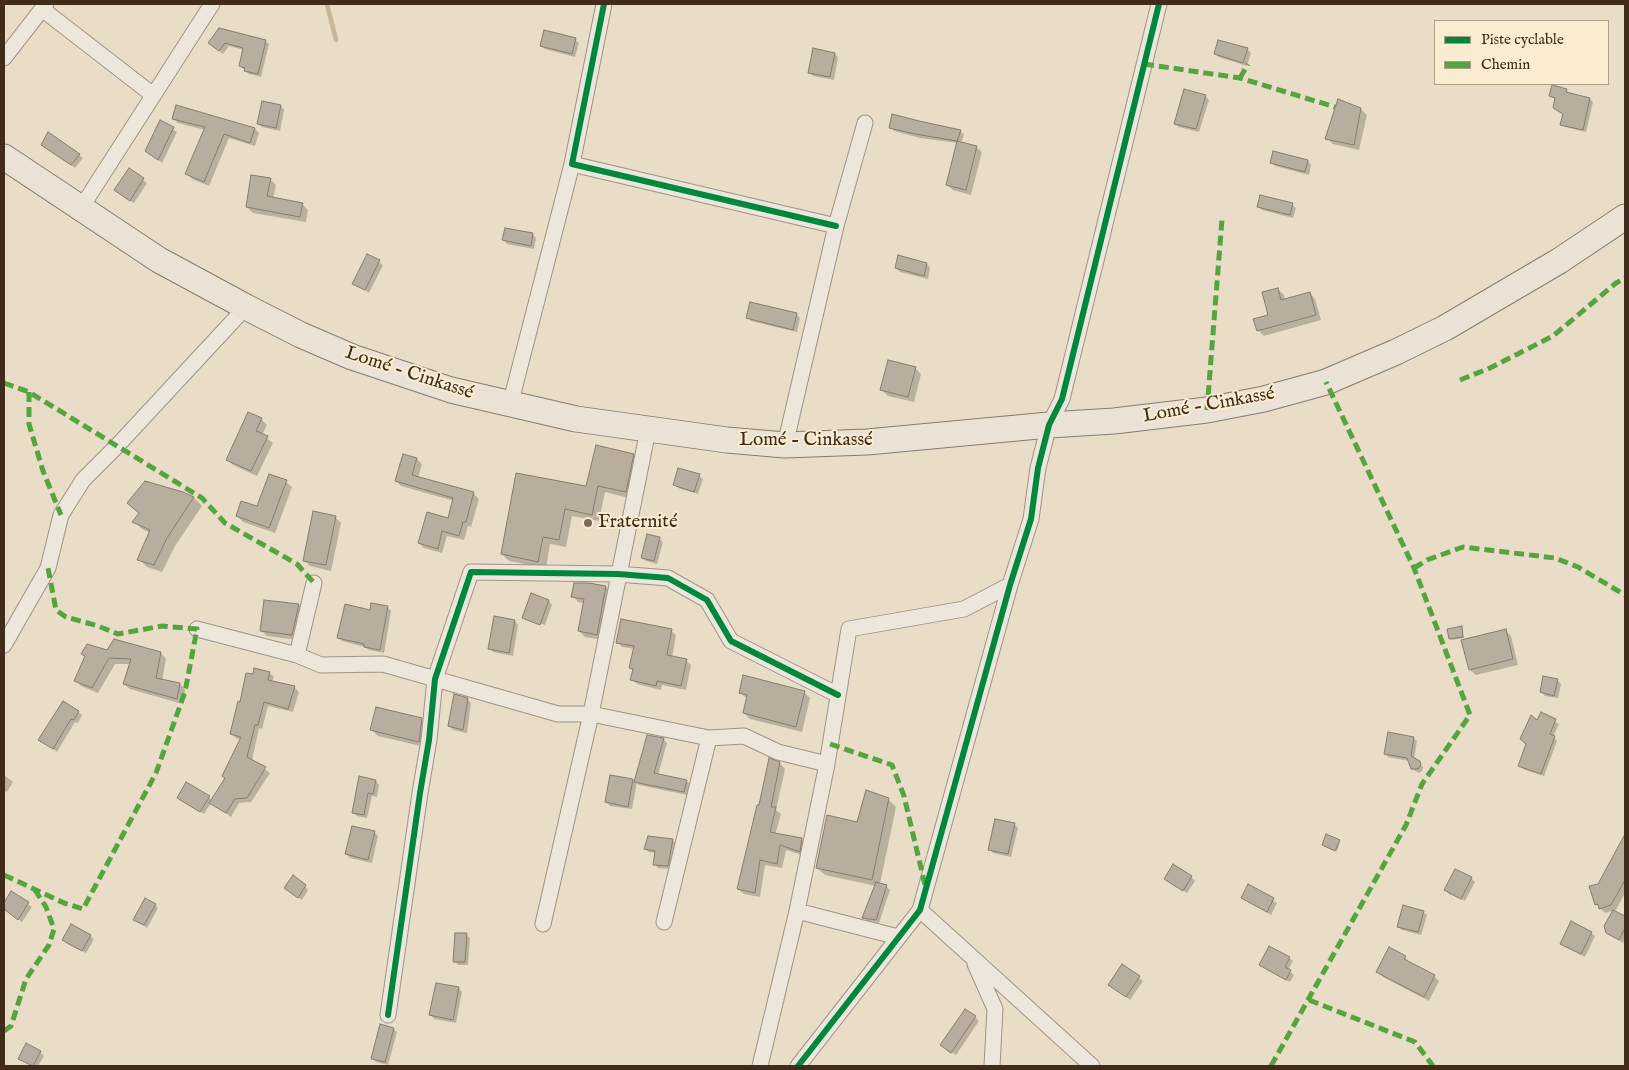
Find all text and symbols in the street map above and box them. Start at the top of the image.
legend [1434,20,1609,85]
text: Piste cyclable [1481,30,1564,49]
text: Chemin [1481,55,1530,74]
street label: Lomé - Cinkassé [342,343,476,405]
street label: Lomé - Cinkassé [1141,383,1277,429]
street label: Lomé - Cinkassé [739,430,873,452]
place label: Fraternité [598,512,678,534]
marker: Fraternité [582,517,594,529]

